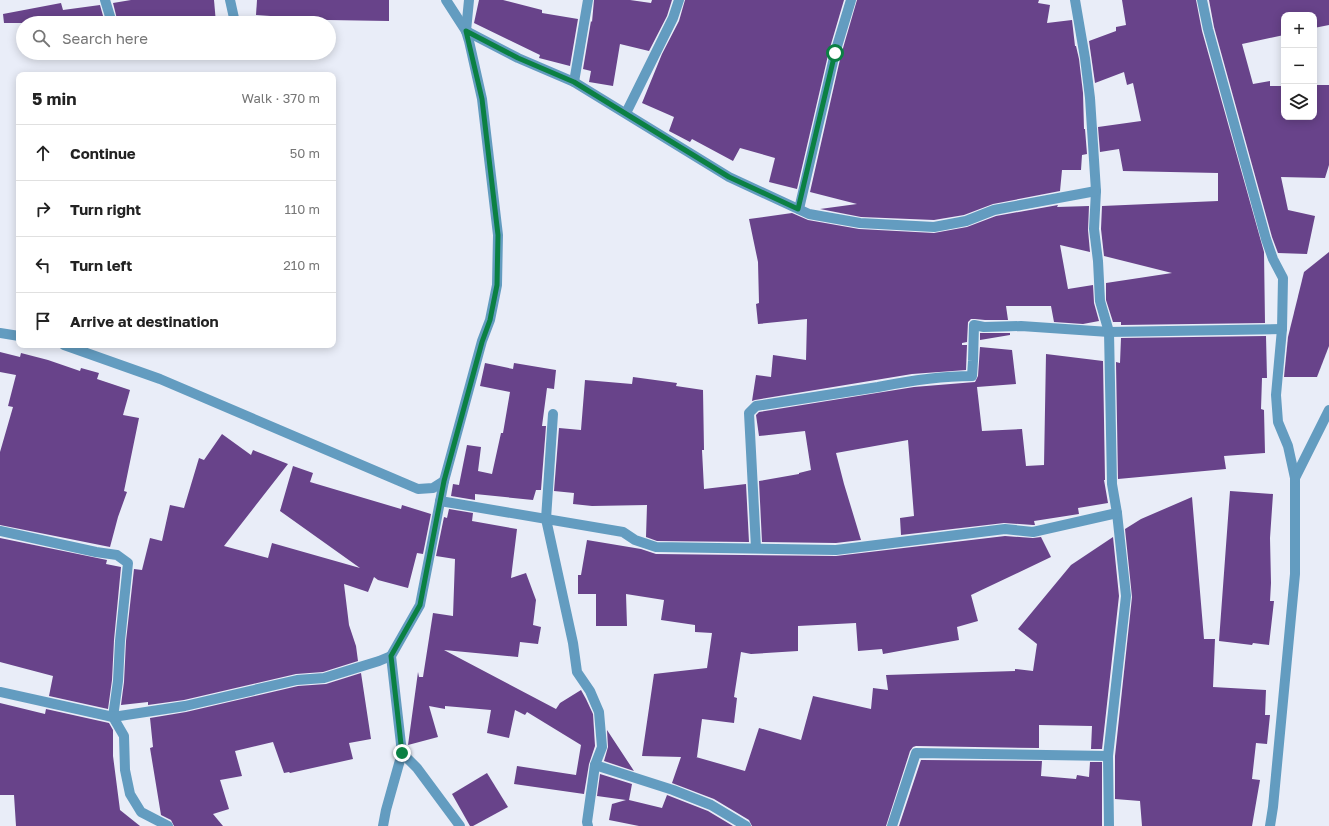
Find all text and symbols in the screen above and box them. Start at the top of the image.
map controls [1281,12,1317,120]
button: + [1281,12,1317,48]
search box [16,16,336,60]
icon: search [30,27,52,49]
text: Search here [62,29,148,47]
route start [826,44,844,62]
button: − [1281,48,1317,84]
button: layers [1281,84,1317,120]
text: 5 min [32,88,76,109]
text: Walk · 370 m [241,90,320,106]
icon: ahead [32,142,54,164]
text: Continue [70,144,136,162]
text: 50 m [290,145,320,161]
icon: right [32,198,54,220]
text: Turn right [70,200,141,218]
text: 110 m [285,201,320,217]
icon: left [32,254,54,276]
text: Turn left [70,256,132,274]
text: 210 m [283,257,320,273]
icon: arrive [32,310,54,332]
text: Arrive at destination [70,312,219,330]
route end [393,744,411,762]

